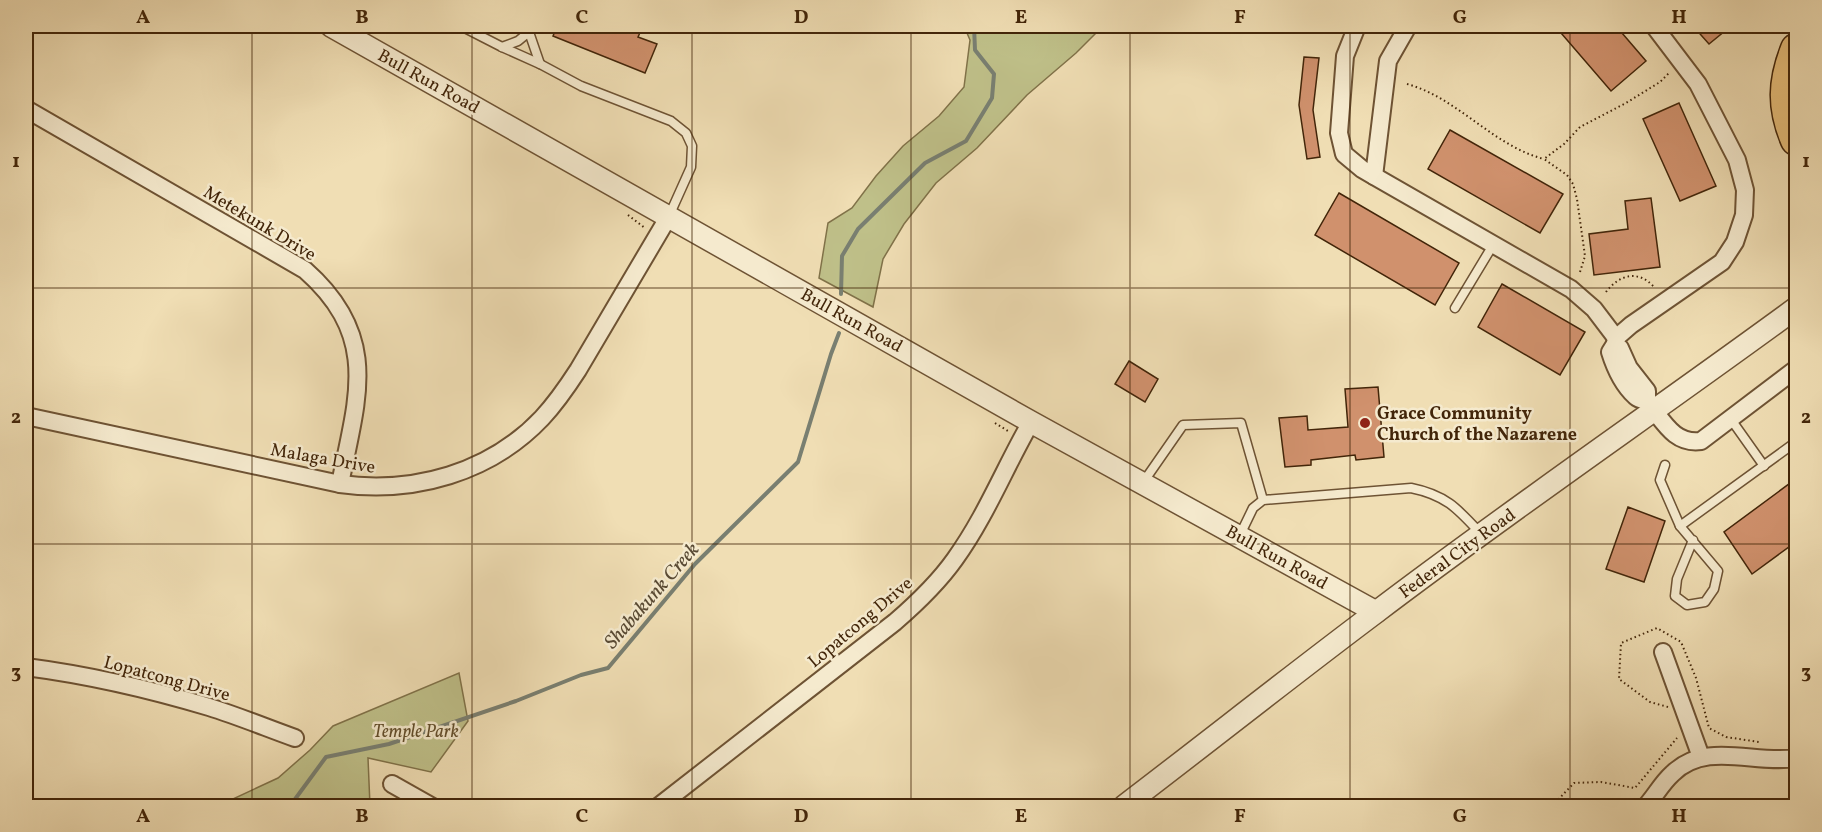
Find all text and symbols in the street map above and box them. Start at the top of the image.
text: A [136,4,150,32]
text: B [355,4,369,32]
text: C [576,4,589,32]
text: D [794,4,808,32]
text: E [1015,4,1027,32]
text: F [1234,4,1246,32]
text: G [1453,4,1467,32]
text: H [1671,4,1687,32]
street label: Bull Run Road [373,44,484,121]
text: 1 [12,148,20,176]
text: 1 [1802,148,1810,176]
street label: Metekunk Drive [198,181,320,268]
street label: Bull Run Road [796,283,907,360]
place label: Grace Community Church of the Nazarene [1377,402,1577,448]
text: 2 [11,404,21,432]
text: 2 [1801,404,1811,432]
marker: Grace Community Church of the Nazarene [1358,416,1372,430]
street label: Malaga Drive [268,438,377,481]
street label: Federal City Road [1394,503,1521,605]
street label: Bull Run Road [1221,520,1332,597]
water label: Shabakunk Creek [598,537,707,656]
street label: Lopatcong Drive [803,572,919,674]
street label: Lopatcong Drive [101,651,233,708]
text: 3 [11,659,21,687]
text: 3 [1801,659,1811,687]
park label: Temple Park [373,720,459,745]
text: A [136,803,150,831]
text: B [355,803,369,831]
text: C [576,803,589,831]
text: D [794,803,808,831]
text: E [1015,803,1027,831]
text: F [1234,803,1246,831]
text: G [1453,803,1467,831]
text: H [1671,803,1687,831]

